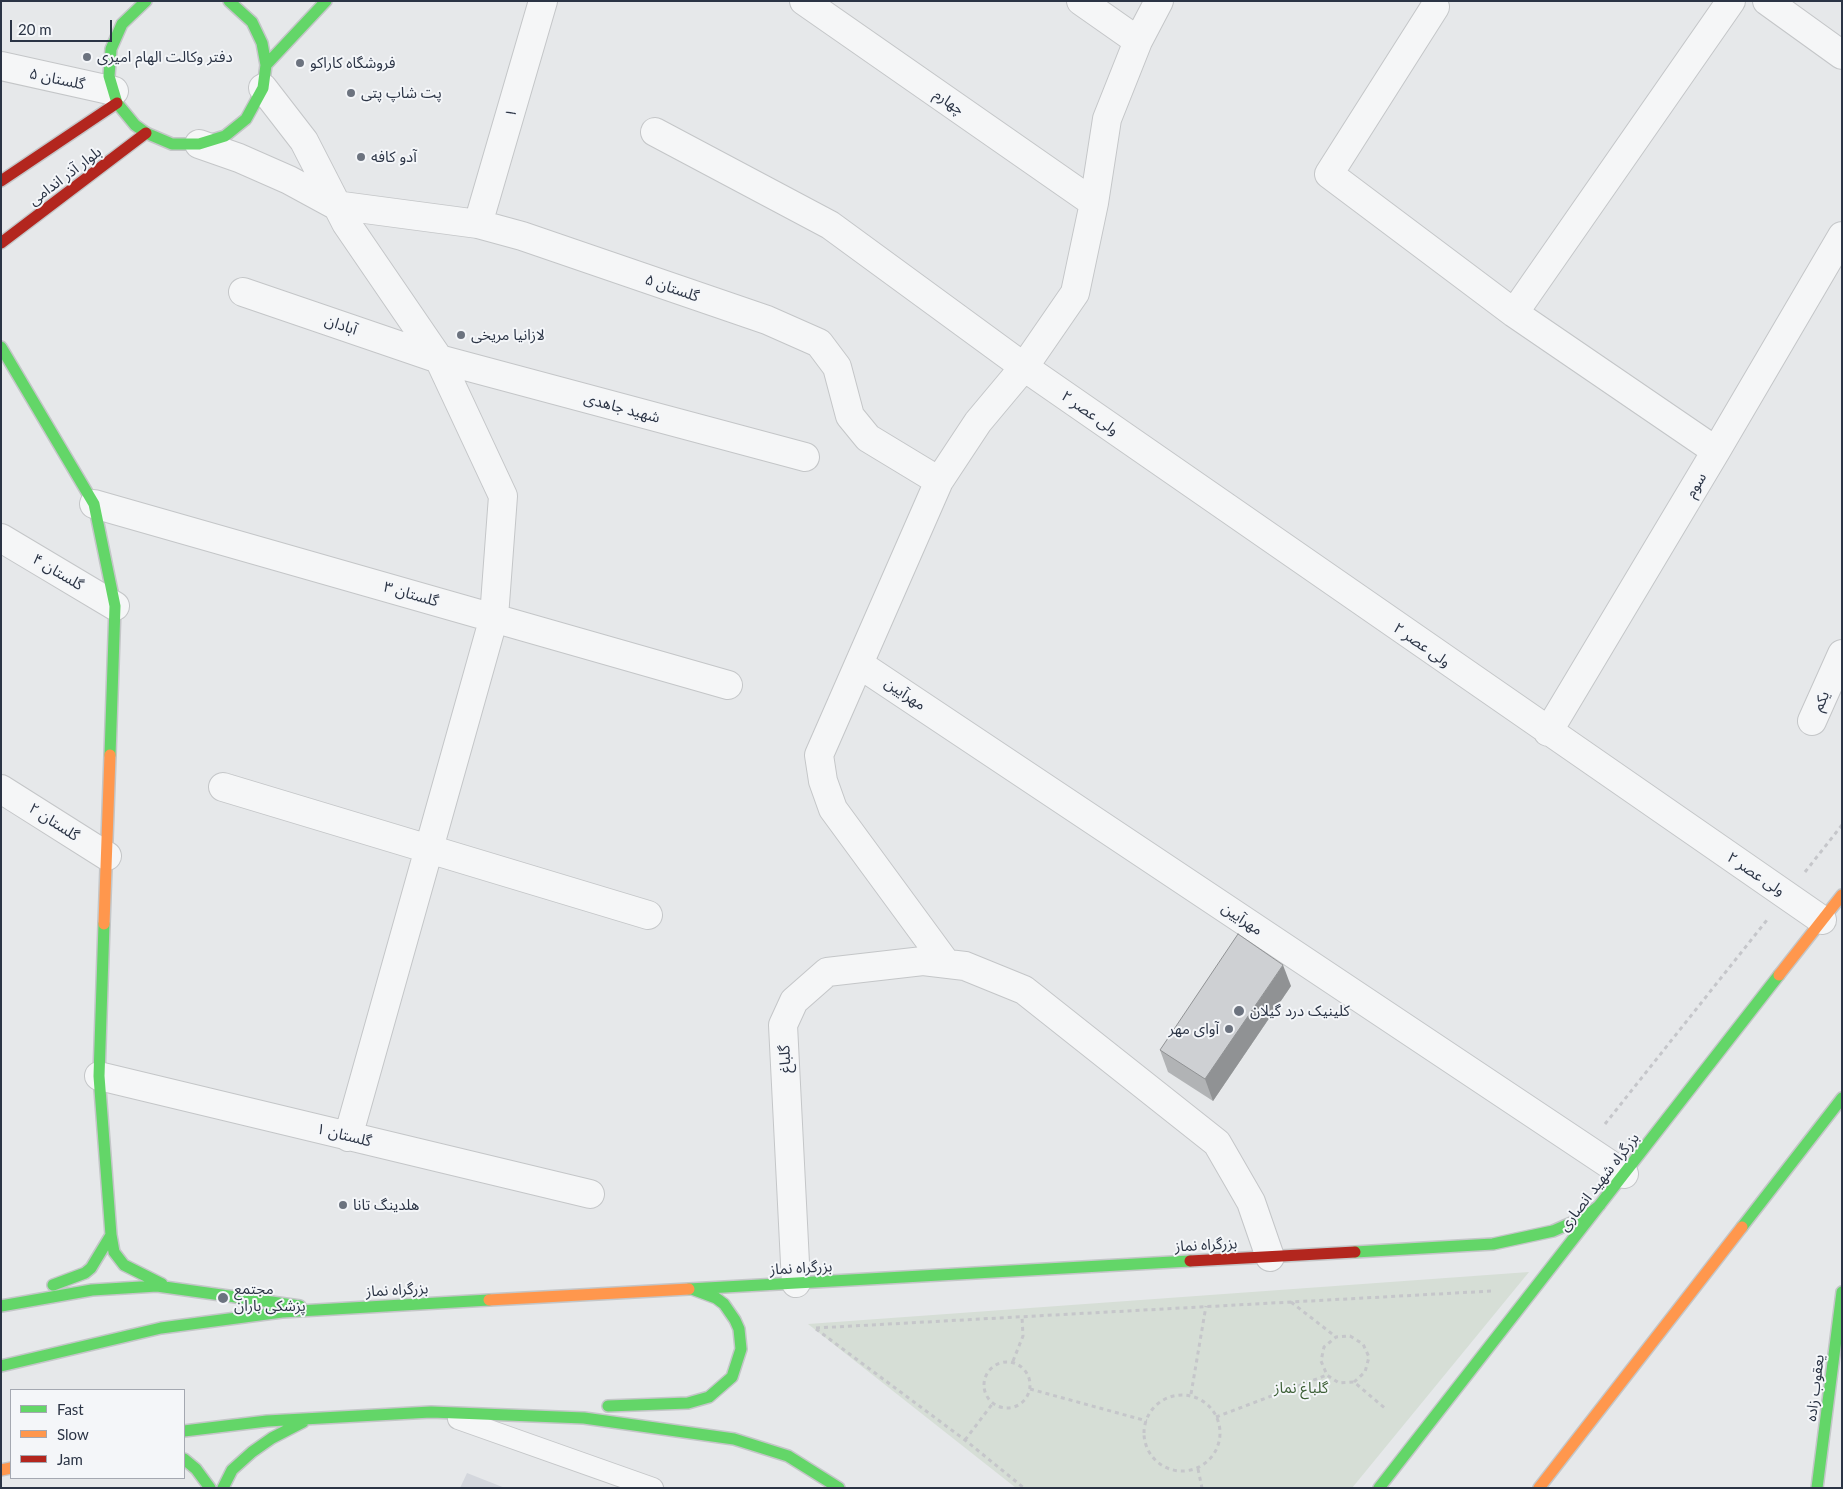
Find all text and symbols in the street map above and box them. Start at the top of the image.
scale bar [12,10,115,42]
text: 20 m [18,20,52,38]
place label: دفتر وکالت الهام امیری [97,48,233,66]
marker: دفتر وکالت الهام امیری [81,51,93,63]
place label: فروشگاه کاراکو [310,54,396,72]
marker: فروشگاه کاراکو [294,57,306,69]
street label: گلستان ۵ [28,64,86,94]
place label: پت شاپ پتی [361,84,442,102]
street label: چهارم [930,85,968,119]
marker: پت شاپ پتی [345,87,357,99]
street label: ۱ [501,106,521,120]
street label: بلوار آذر اندامی [25,143,105,209]
place label: آدو کافه [371,148,417,166]
marker: آدو کافه [355,151,367,163]
street label: گلستان ۵ [643,270,701,306]
street label: آبادان [323,311,359,339]
place label: لازانیا مریخی [471,326,545,344]
marker: لازانیا مریخی [455,329,467,341]
street label: ولی عصر ۲ [1058,387,1122,439]
street label: شهید جاهدی [582,389,662,427]
street label: سوم [1682,469,1710,501]
street label: گلستان ۴ [29,550,87,594]
street label: گلستان ۳ [382,578,440,610]
street label: ولی عصر ۲ [1390,619,1454,671]
street label: مهرآیین [881,674,929,714]
street label: یکم [1809,688,1833,714]
street label: گلستان ۲ [26,799,82,845]
street label: ولی عصر ۲ [1724,848,1788,900]
street label: مهرآیین [1218,899,1266,939]
place label: کلینیک درد گیلان [1250,1002,1350,1020]
marker: کلینیک درد گیلان [1232,1004,1246,1018]
place label: آوای مهر [1169,1020,1219,1038]
marker: آوای مهر [1223,1023,1235,1035]
street label: گلباغ [775,1045,795,1073]
street label: گلستان ۱ [315,1119,373,1151]
street label: بزرگراه شهید انصاری [1555,1129,1643,1235]
place label: هلدینگ تانا [353,1196,419,1214]
marker: هلدینگ تانا [337,1199,349,1211]
street label: بزرگراه نماز [1174,1234,1238,1256]
street label: بزرگراه نماز [769,1257,833,1279]
street label: بزرگراه نماز [365,1279,429,1301]
place label: مجتمع پزشکی باران [234,1280,306,1315]
marker: مجتمع پزشکی باران [216,1291,230,1305]
street label: یعقوب زاده [1802,1353,1828,1423]
park label: گلباغ نماز [1274,1379,1328,1397]
legend [10,1389,185,1479]
text: Fast [57,1400,84,1418]
text: Slow [57,1425,89,1443]
text: Jam [57,1450,83,1468]

